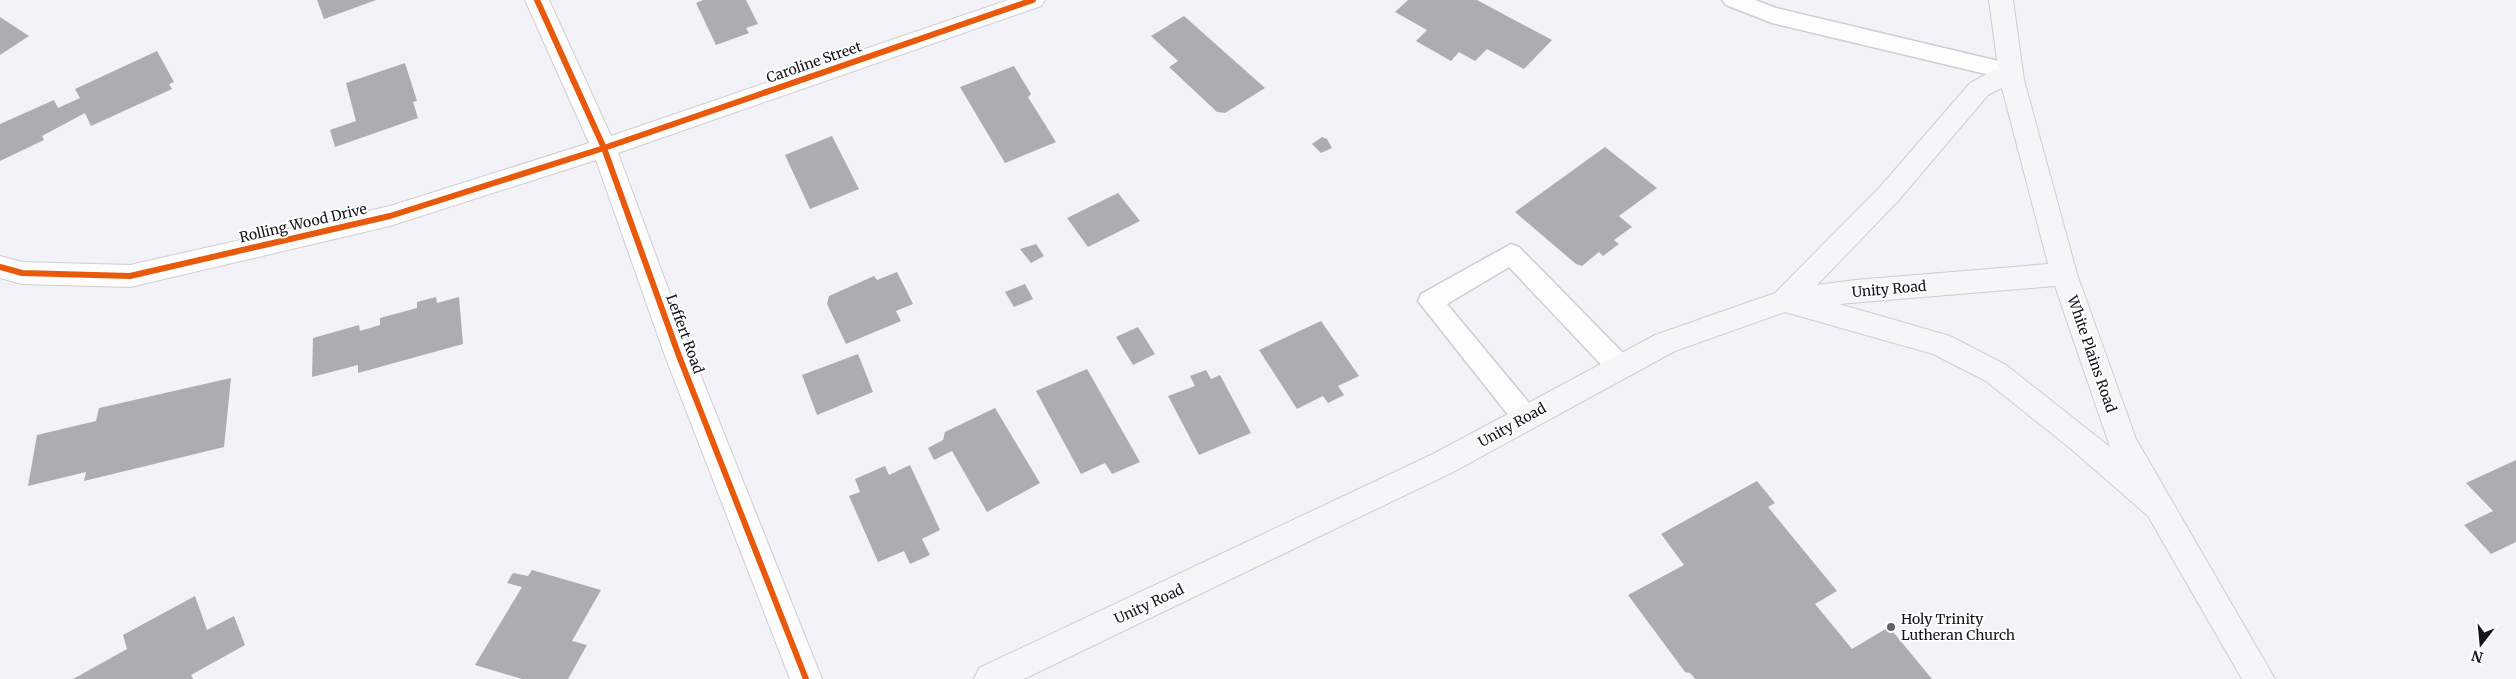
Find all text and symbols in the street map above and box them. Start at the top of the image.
street label: Caroline Street [764,37,864,87]
street label: Rolling Wood Drive [238,200,368,246]
street label: Unity Road [1851,277,1928,301]
street label: Leffert Road [662,292,708,377]
street label: White Plains Road [2063,292,2121,415]
street label: Unity Road [1475,399,1550,451]
street label: Unity Road [1111,580,1187,628]
place label: Holy Trinity Lutheran Church [1901,610,2015,644]
north arrow [2456,619,2506,669]
marker: Holy Trinity Lutheran Church [1885,621,1897,633]
text: N [2470,646,2485,667]

